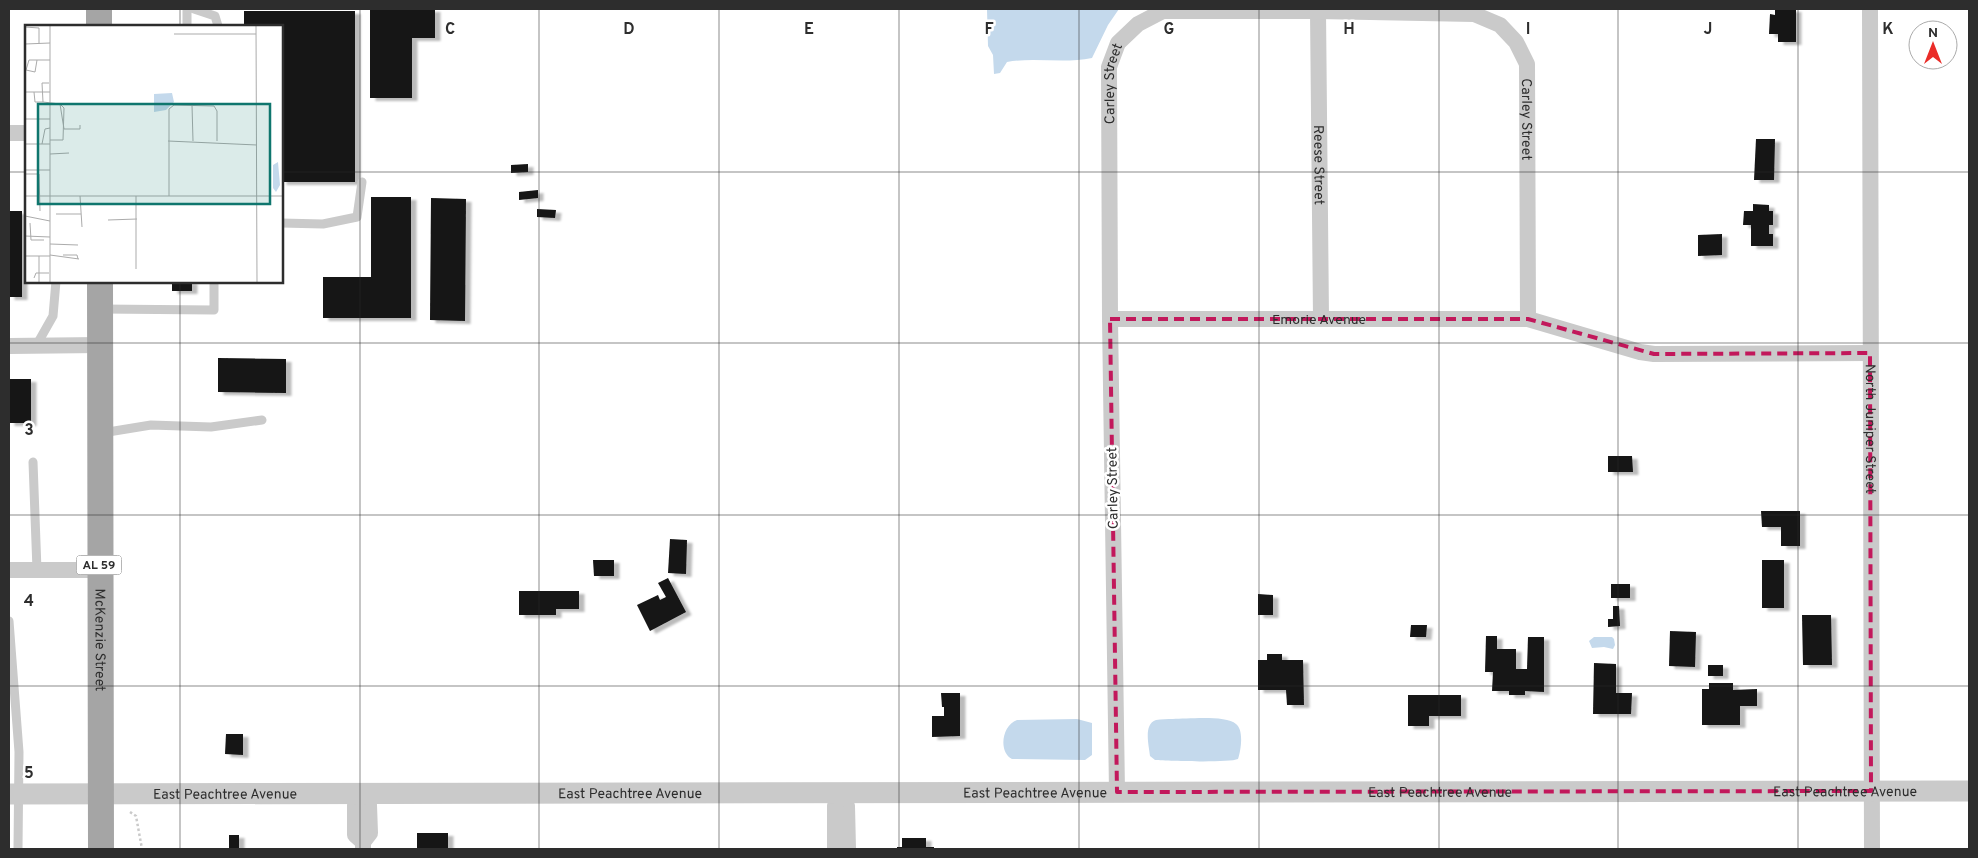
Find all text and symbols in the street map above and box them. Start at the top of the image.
text: C [445,20,455,40]
text: D [623,20,635,40]
text: E [804,20,814,40]
text: F [984,20,994,40]
text: G [1164,20,1174,40]
text: H [1343,20,1355,40]
text: I [1526,20,1530,40]
text: J [1704,20,1712,40]
text: K [1882,20,1894,40]
north arrow [1908,20,1958,70]
inset map [25,25,282,282]
text: N [1928,25,1938,42]
street label: Carley Street [1102,41,1127,124]
street label: Carley Street [1517,78,1534,161]
street label: Reese Street [1309,125,1327,205]
street label: Emorie Avenue [1272,312,1366,329]
street label: North Juniper Street [1861,364,1878,494]
text: 3 [24,421,34,441]
street label: Carley Street [1104,447,1123,529]
road number: AL 59 [76,556,122,574]
street label: McKenzie Street [91,589,108,691]
text: 4 [24,592,34,612]
text: 5 [24,764,34,784]
street label: East Peachtree Avenue [1773,784,1917,801]
street label: East Peachtree Avenue [963,785,1107,803]
street label: East Peachtree Avenue [1368,785,1512,802]
street label: East Peachtree Avenue [558,786,702,803]
street label: East Peachtree Avenue [153,787,297,804]

